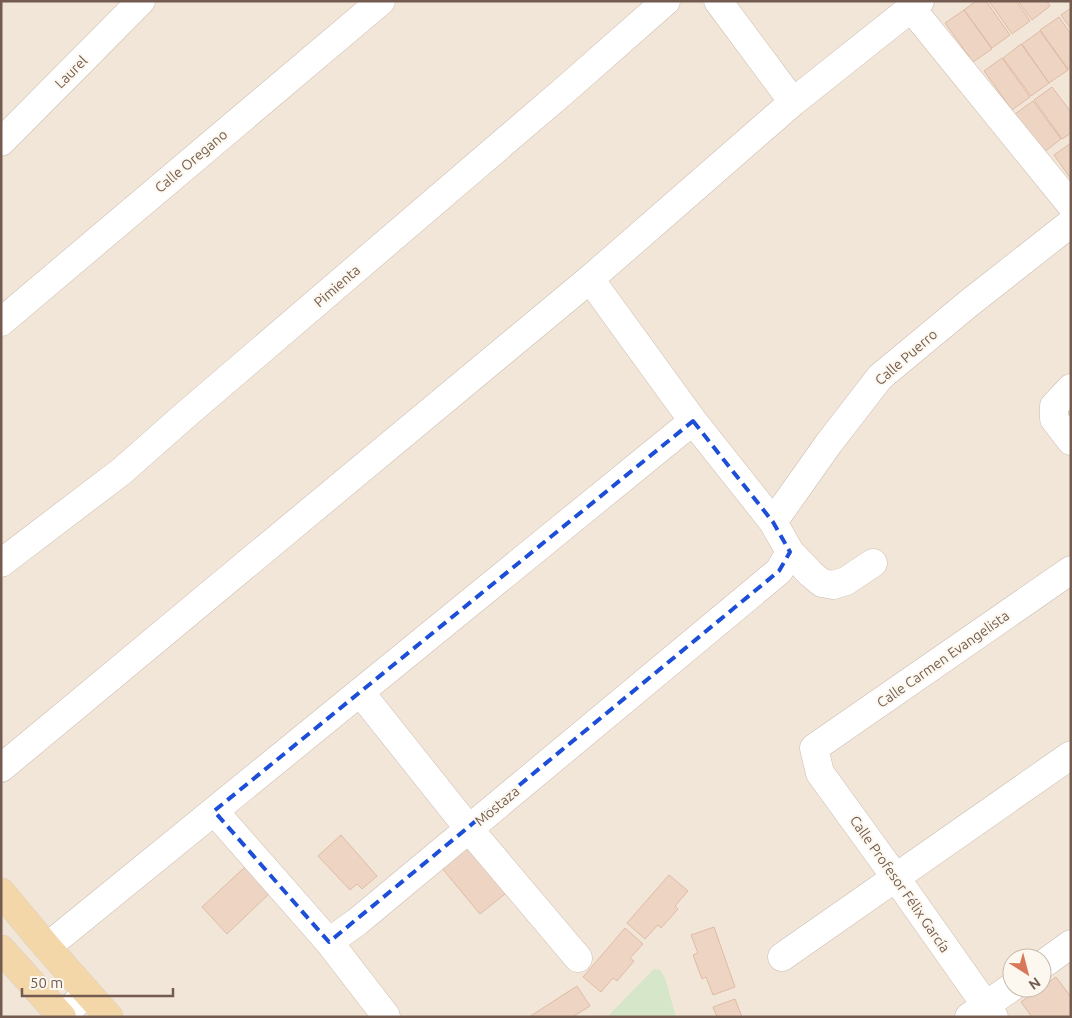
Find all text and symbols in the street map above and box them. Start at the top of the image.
street label: Laurel [52,52,91,91]
street label: Calle Oregano [152,126,230,196]
street label: Pimienta [311,262,363,310]
street label: Calle Puerro [872,326,940,388]
street label: Calle Carmen Evangelista [874,607,1012,711]
street label: Mostaza [472,783,522,829]
street label: Calle Profesor Félix García [847,813,953,955]
north arrow [1002,948,1052,998]
scale bar [22,966,174,998]
text: 50 m [30,974,63,991]
text: N [1026,974,1044,993]

